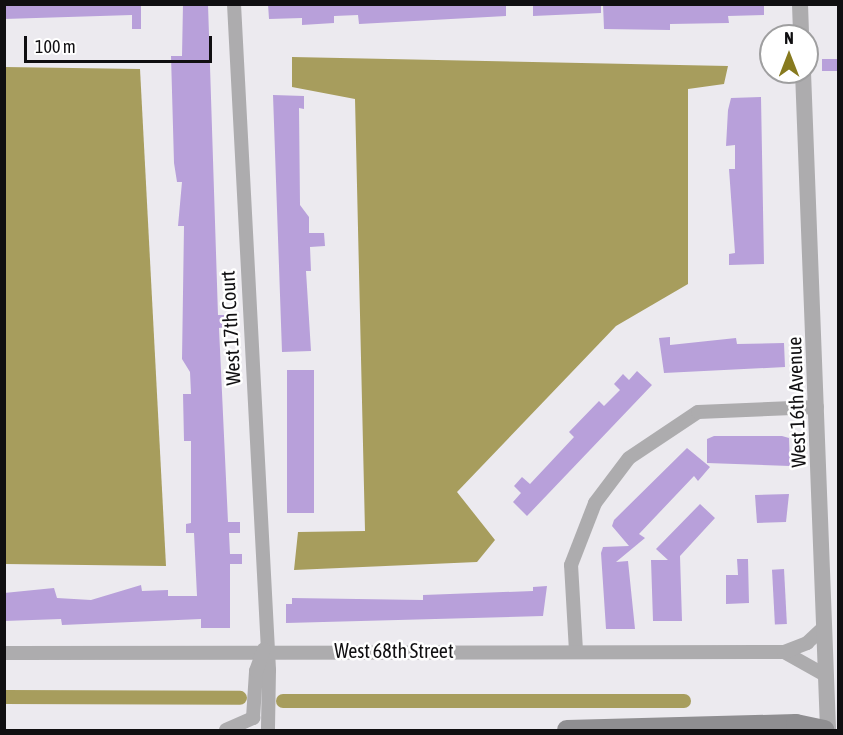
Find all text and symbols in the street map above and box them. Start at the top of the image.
scale bar [27,24,214,62]
north arrow [759,24,819,84]
text: N [784,29,794,47]
text: 100 m [35,36,76,57]
street label: West 17th Court [215,270,245,386]
street label: West 16th Avenue [782,336,810,468]
street label: West 68th Street [334,638,454,662]

